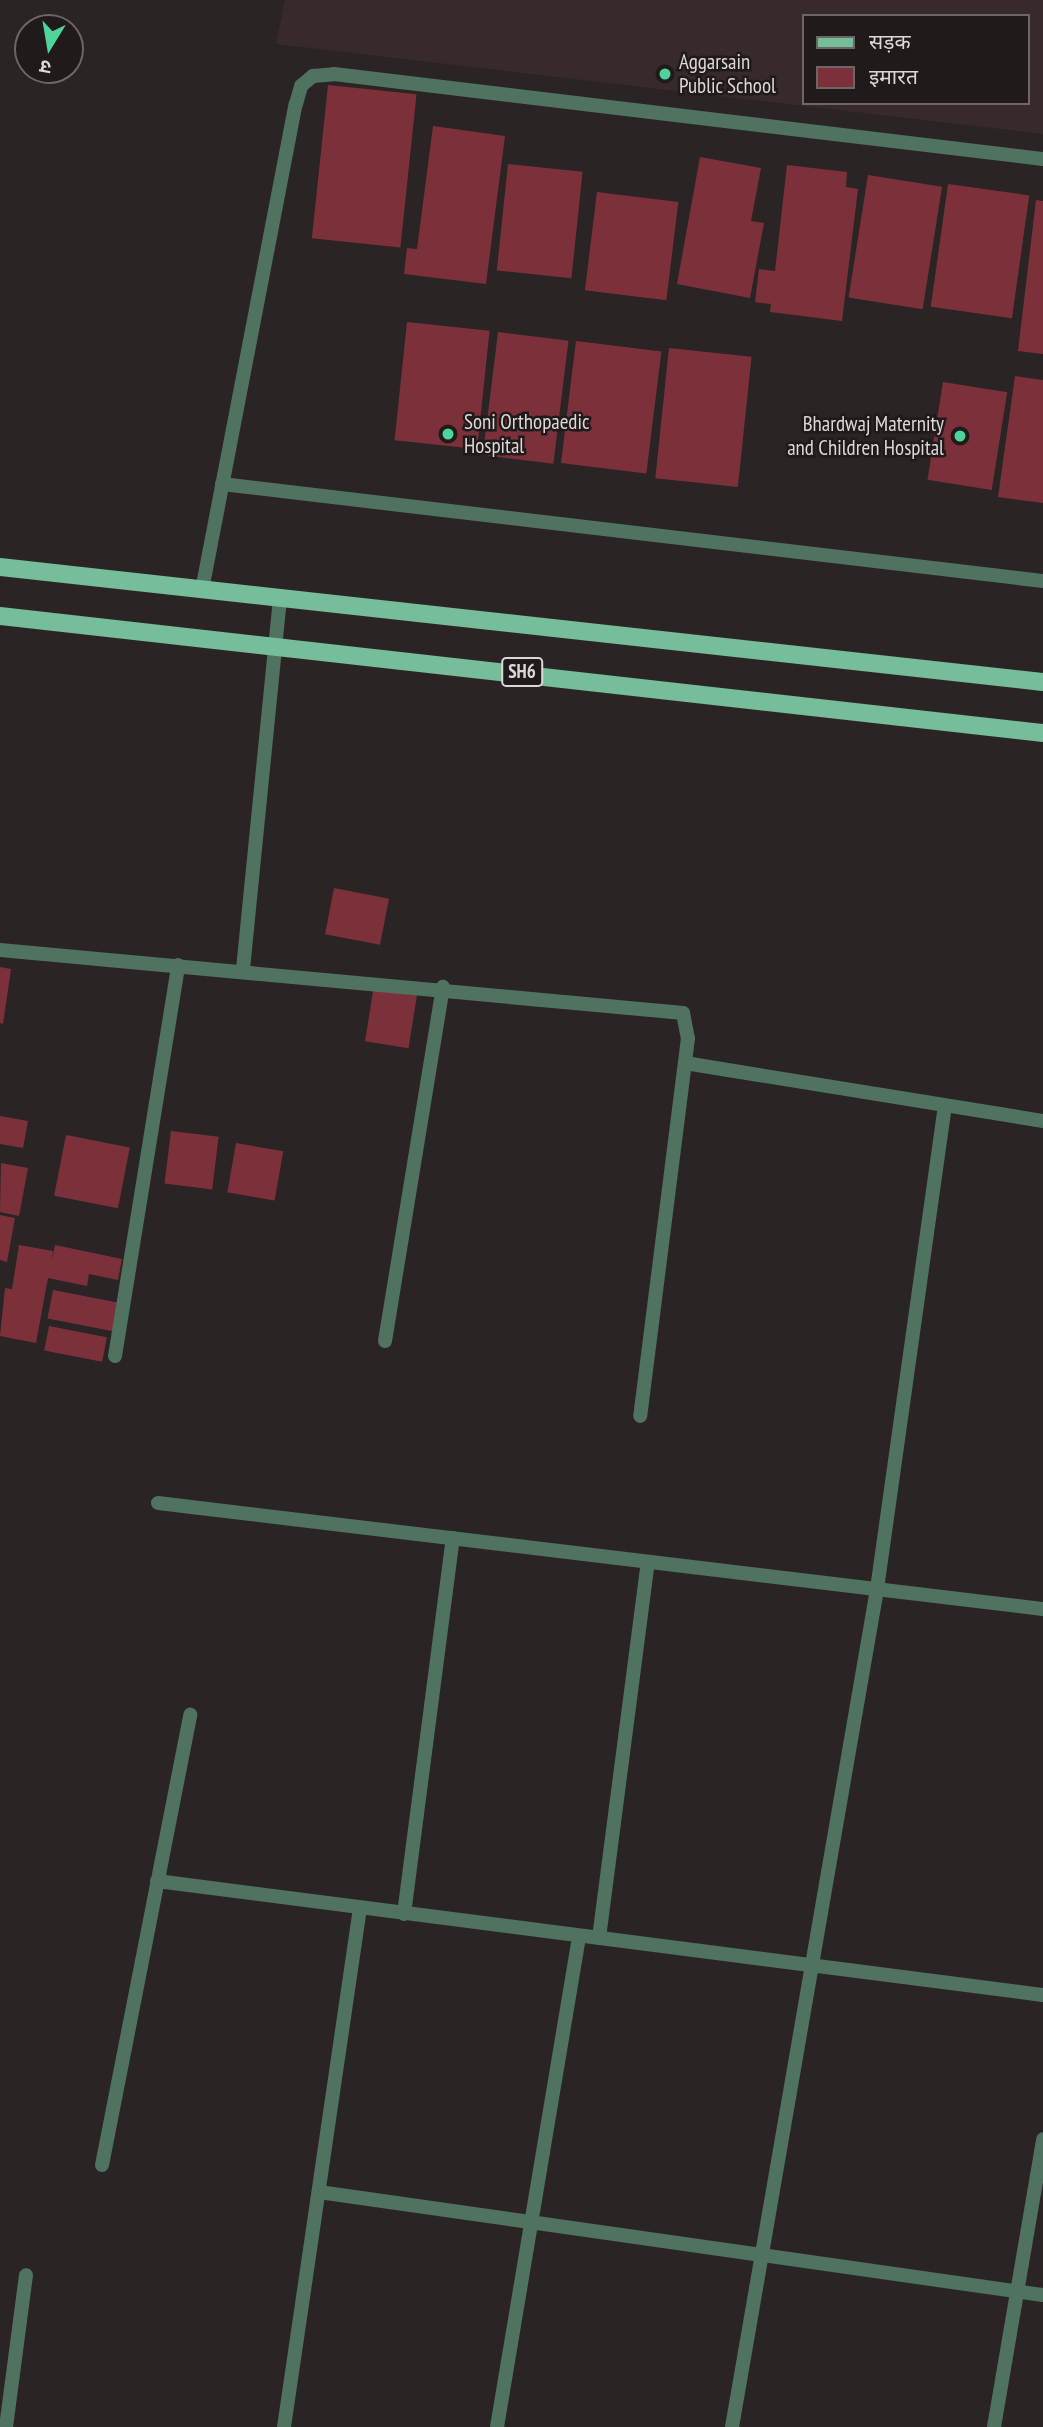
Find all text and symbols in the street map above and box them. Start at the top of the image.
north arrow [14,14,84,84]
legend [802,14,1029,105]
text: सड़क [869,28,911,55]
place label: Aggarsain Public School [679,49,776,99]
text: उ [38,55,53,80]
text: इमारत [869,63,918,90]
marker: Aggarsain Public School [657,66,673,82]
place label: Soni Orthopaedic Hospital [464,409,589,459]
place label: Bhardwaj Maternity and Children Hospital [787,411,944,461]
marker: Soni Orthopaedic Hospital [438,424,458,444]
marker: Bhardwaj Maternity and Children Hospital [950,426,970,446]
road number: SH6 [501,656,543,688]

